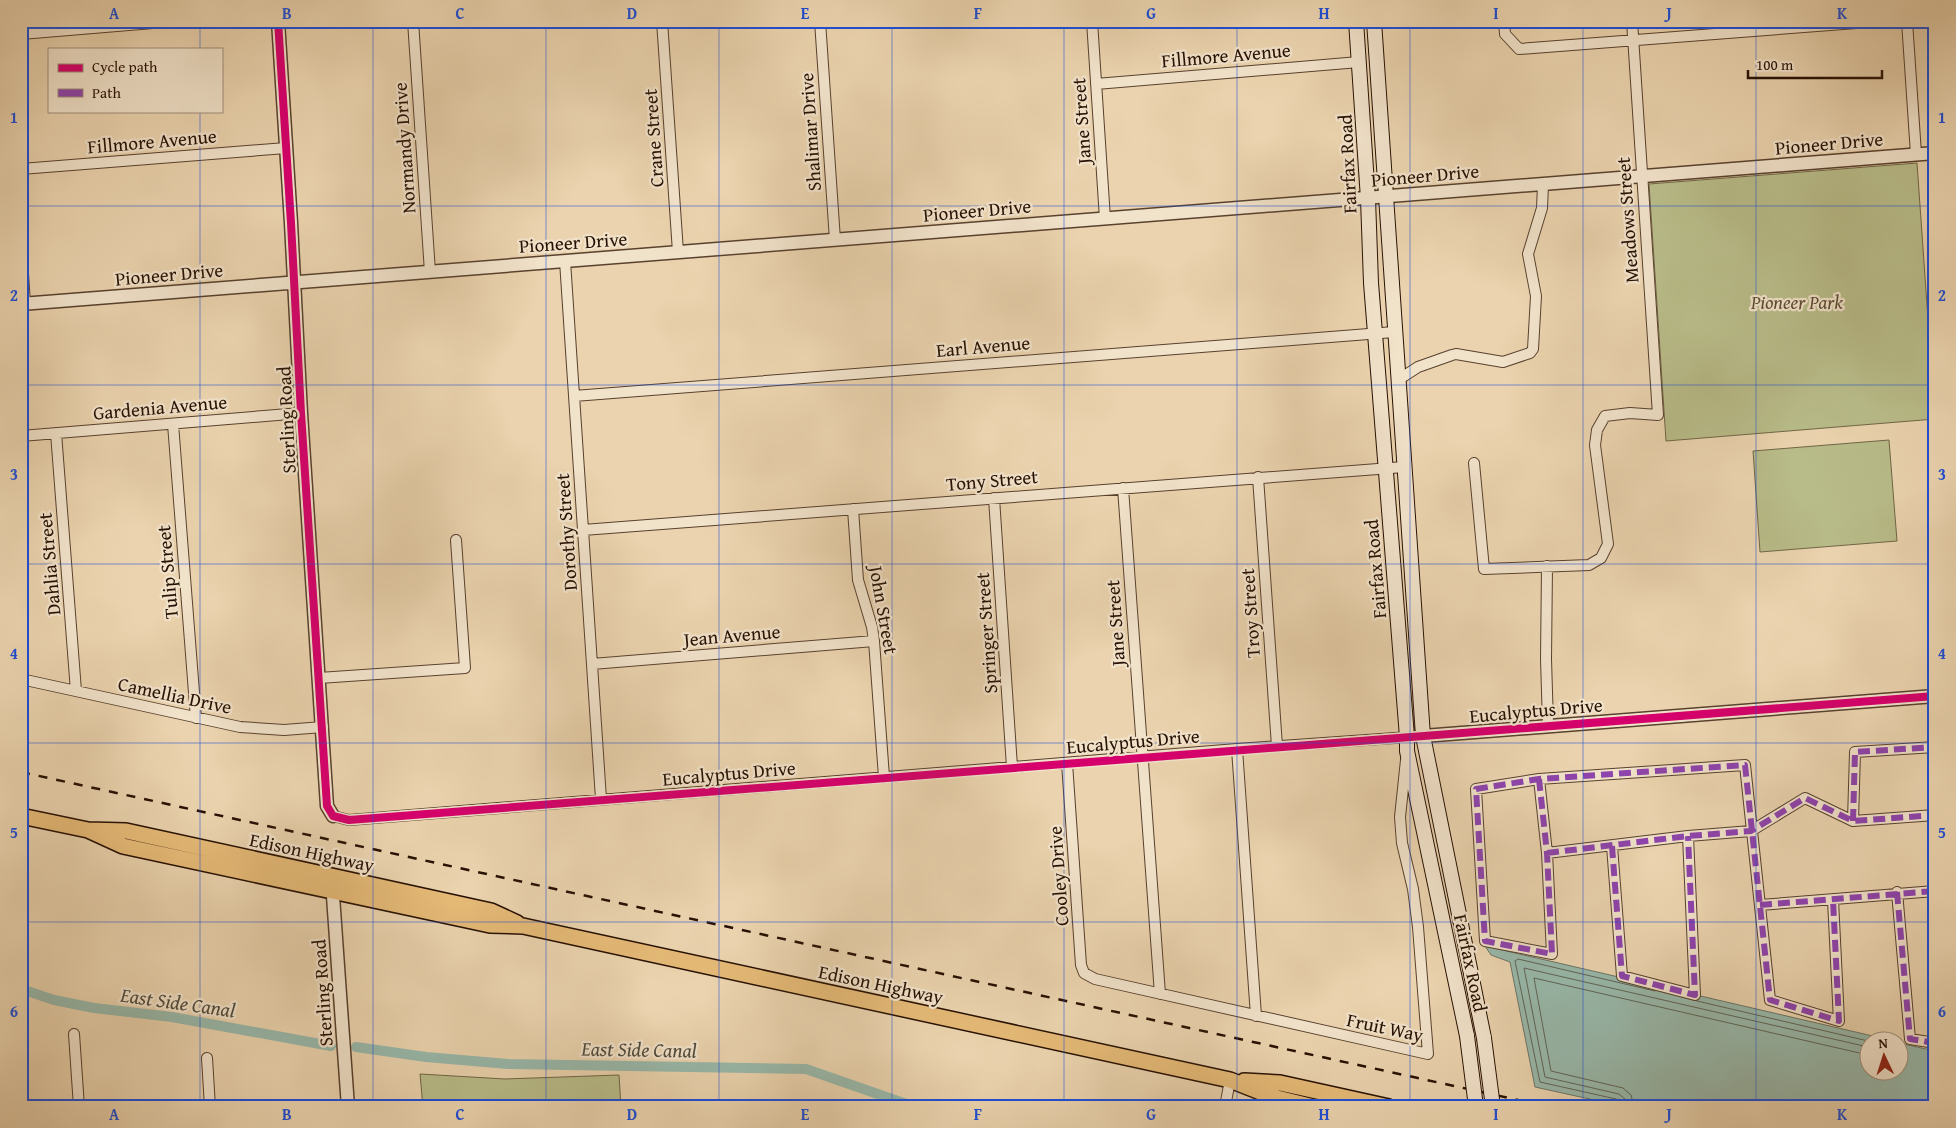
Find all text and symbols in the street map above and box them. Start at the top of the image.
text: A [109,1,120,25]
text: B [282,1,292,25]
text: C [455,1,465,25]
text: D [627,1,637,25]
text: E [801,1,810,25]
text: F [974,1,982,25]
text: G [1146,1,1156,25]
text: H [1318,1,1330,25]
text: I [1493,1,1499,25]
text: J [1663,1,1672,25]
text: K [1837,1,1848,25]
street label: Fillmore Avenue [1160,35,1292,75]
legend [48,48,222,112]
scale bar [1748,48,1882,80]
text: 100 m [1756,54,1794,75]
text: Cycle path [92,56,158,77]
street label: Shalimar Drive [792,72,828,192]
street label: Jane Street [1064,76,1098,167]
street label: Normandy Drive [385,81,423,215]
text: Path [92,82,121,103]
street label: Crane Street [636,87,670,188]
text: 1 [10,105,18,129]
text: 1 [1938,105,1946,129]
street label: Fairfax Road [1330,113,1364,214]
street label: Fillmore Avenue [86,121,218,161]
street label: Pioneer Drive [1774,124,1884,162]
street label: Pioneer Drive [1370,156,1480,194]
street label: Meadows Street [1609,156,1645,284]
street label: Pioneer Drive [922,191,1032,229]
street label: Pioneer Drive [518,224,628,260]
street label: Pioneer Drive [114,255,224,293]
text: 2 [10,283,18,307]
text: 2 [1938,283,1946,307]
park label: Pioneer Park [1750,288,1843,316]
street label: Earl Avenue [935,328,1031,364]
street label: Sterling Road [269,365,303,474]
street label: Gardenia Avenue [92,387,228,427]
text: 3 [10,462,18,486]
street label: Tony Street [945,462,1039,498]
text: 3 [1938,462,1946,486]
street label: Dorothy Street [548,472,584,592]
street label: Dahlia Street [31,511,67,617]
street label: Fairfax Road [1357,517,1393,620]
street label: Tulip Street [149,524,185,620]
street label: John Street [862,562,906,657]
street label: Troy Street [1233,567,1267,659]
street label: Springer Street [968,571,1004,695]
street label: Jane Street [1098,578,1132,669]
street label: Jean Avenue [680,617,782,653]
text: 4 [10,641,18,665]
text: 4 [1938,641,1946,665]
street label: Camellia Drive [116,669,234,721]
street label: Eucalyptus Drive [1468,690,1604,730]
street label: Eucalyptus Drive [1065,721,1201,761]
street label: Eucalyptus Drive [661,753,797,793]
text: 5 [10,820,18,844]
text: 5 [1938,820,1946,844]
street label: Edison Highway [247,825,377,879]
street label: Cooley Drive [1041,825,1075,927]
street label: Fairfax Road [1447,911,1495,1015]
street label: Sterling Road [304,938,340,1048]
street label: Edison Highway [816,957,946,1011]
water label: East Side Canal [118,979,237,1024]
text: 6 [10,999,18,1023]
text: 6 [1938,999,1946,1023]
street label: Fruit Way [1344,1005,1426,1049]
north arrow [1858,1030,1908,1080]
water label: East Side Canal [580,1033,697,1065]
text: N [1878,1033,1889,1053]
text: A [109,1102,120,1126]
text: B [282,1102,292,1126]
text: C [455,1102,465,1126]
text: D [627,1102,637,1126]
text: E [801,1102,810,1126]
text: F [974,1102,982,1126]
text: G [1146,1102,1156,1126]
text: H [1318,1102,1330,1126]
text: I [1493,1102,1499,1126]
text: J [1663,1102,1672,1126]
text: K [1837,1102,1848,1126]

